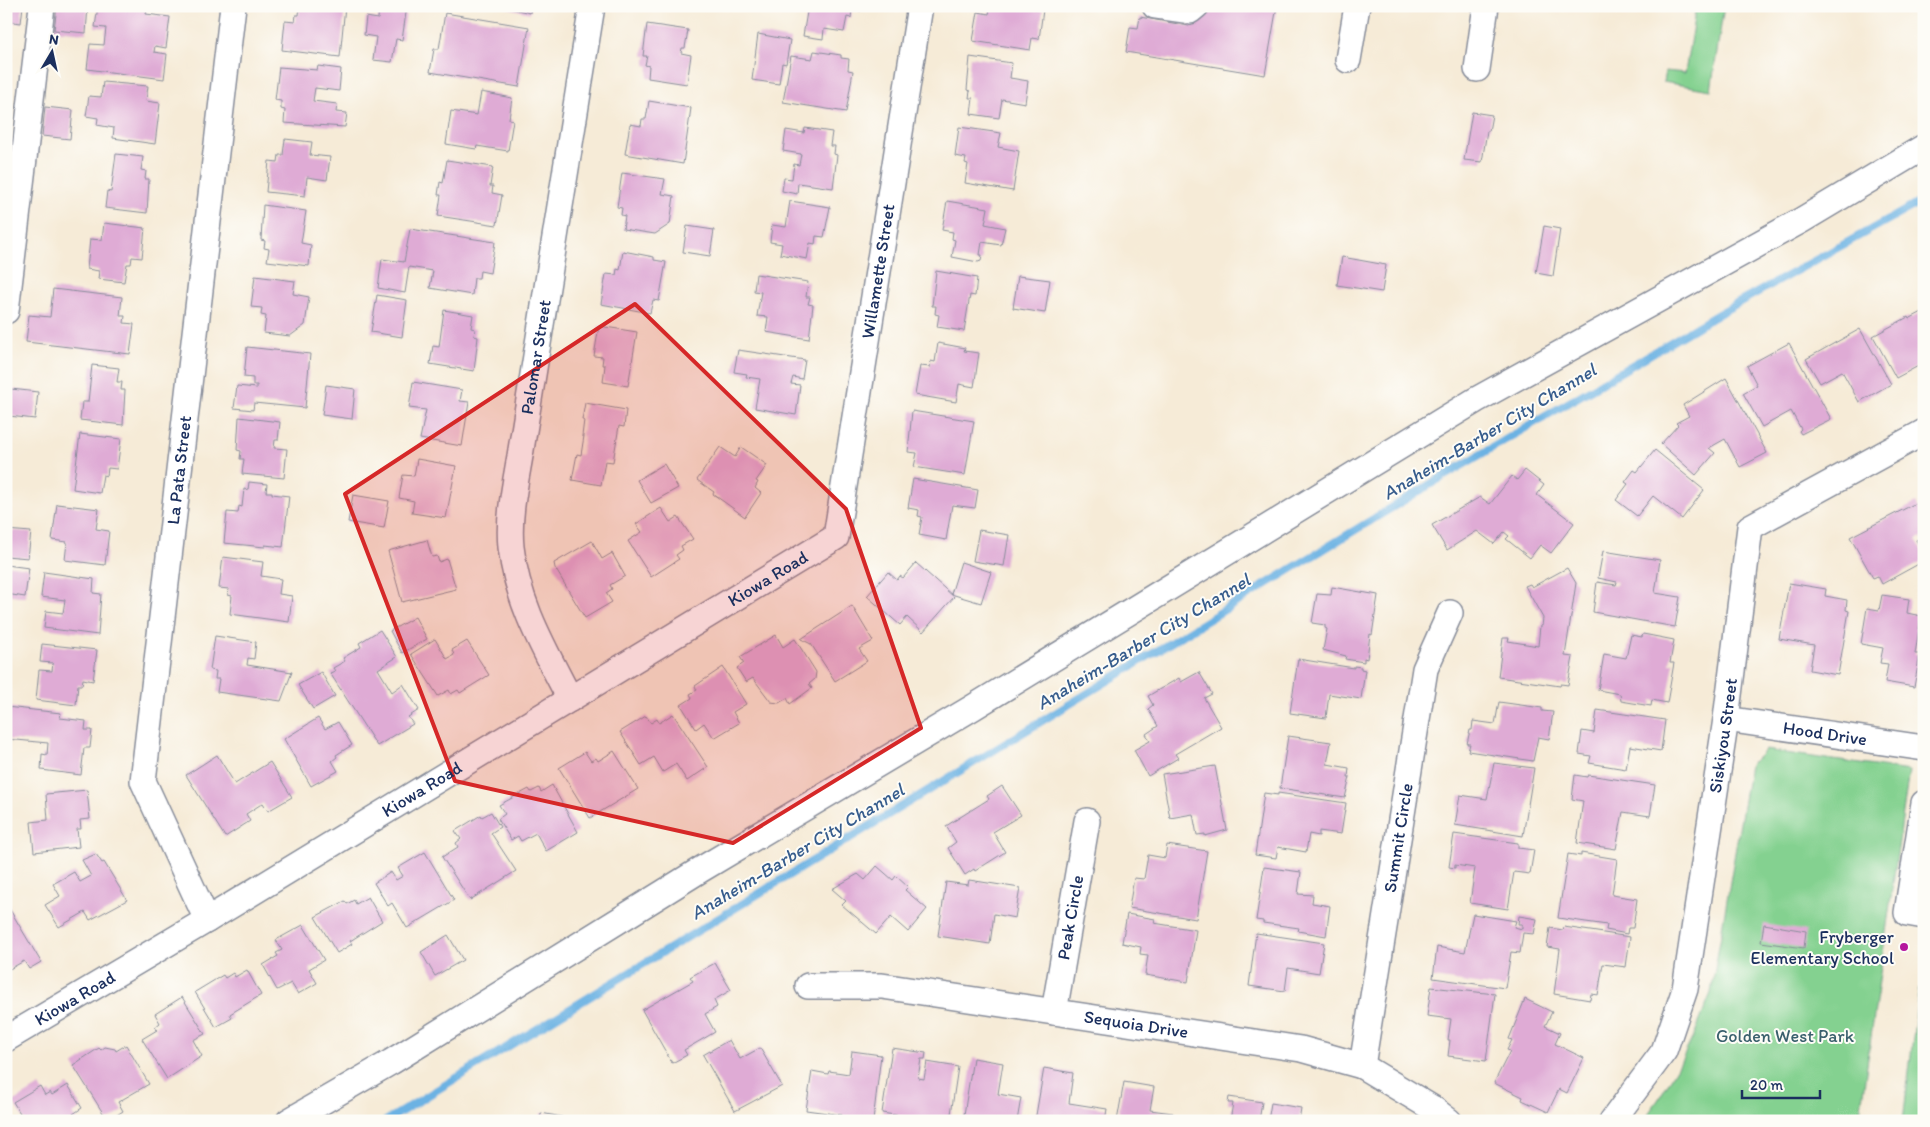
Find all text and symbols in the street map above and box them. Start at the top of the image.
north arrow [28,28,78,78]
text: N [48,31,60,49]
street label: Willamette Street [857,202,900,340]
street label: Palomar Street [516,298,556,416]
water label: Anaheim-Barber City Channel [1378,358,1602,504]
street label: La Pata Street [162,414,196,526]
street label: Kiowa Road [724,546,812,611]
water label: Anaheim-Barber City Channel [1032,568,1256,714]
street label: Siskiyou Street [1704,677,1742,795]
street label: Hood Drive [1782,716,1868,751]
street label: Kiowa Road [378,756,466,822]
water label: Anaheim-Barber City Channel [686,778,910,924]
street label: Summit Circle [1379,782,1418,894]
street label: Peak Circle [1052,873,1088,961]
place label: Fryberger Elementary School [1750,926,1895,969]
marker: Fryberger Elementary School [1898,941,1910,953]
street label: Kiowa Road [31,966,119,1031]
street label: Sequoia Drive [1083,1006,1190,1043]
park label: Golden West Park [1716,1025,1855,1047]
scale bar [1742,1067,1820,1099]
text: 20 m [1750,1076,1784,1094]

